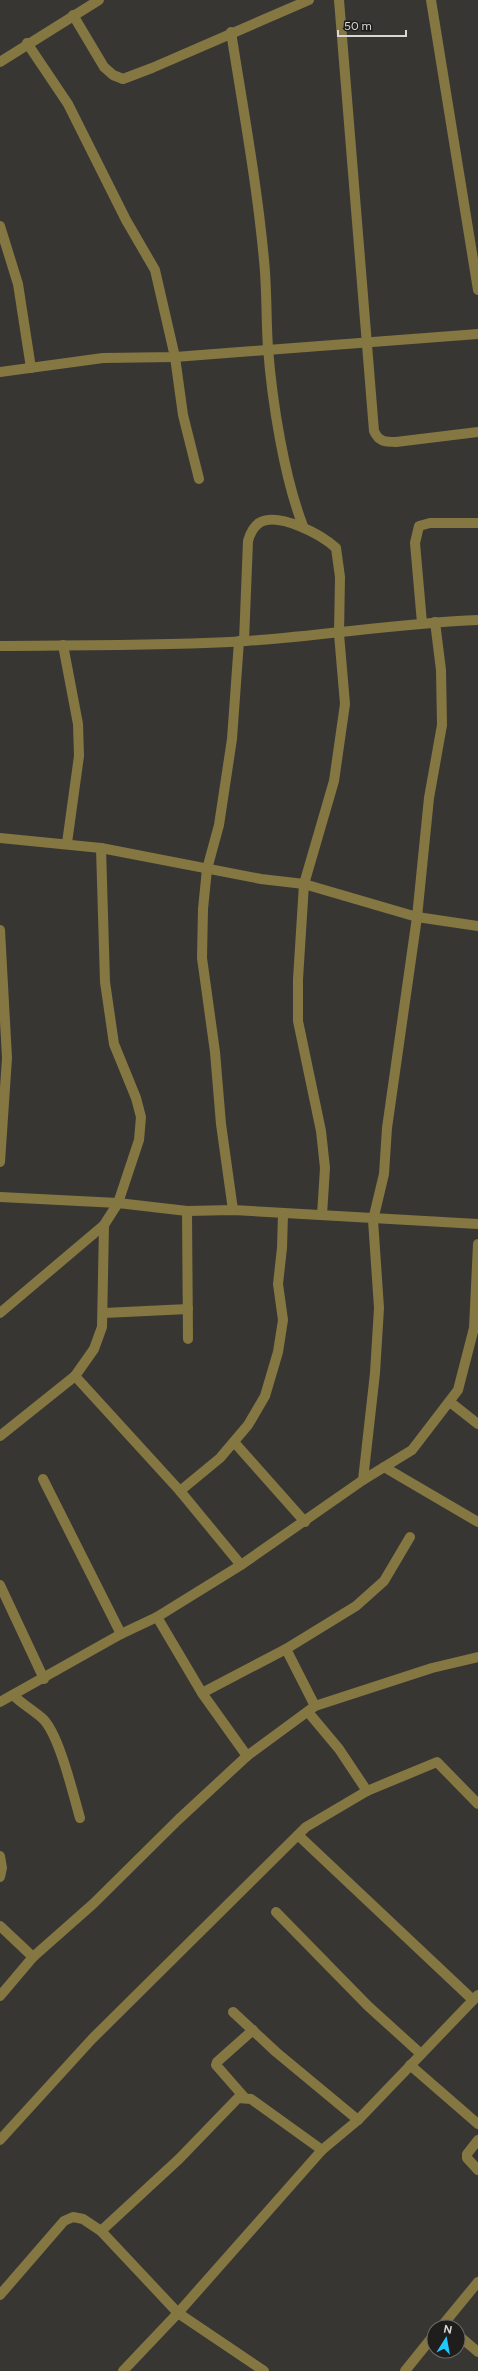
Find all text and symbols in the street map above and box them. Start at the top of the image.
scale bar [338,12,406,38]
text: 50 m [344,19,372,33]
north arrow [426,2319,466,2359]
text: N [442,2322,453,2337]

